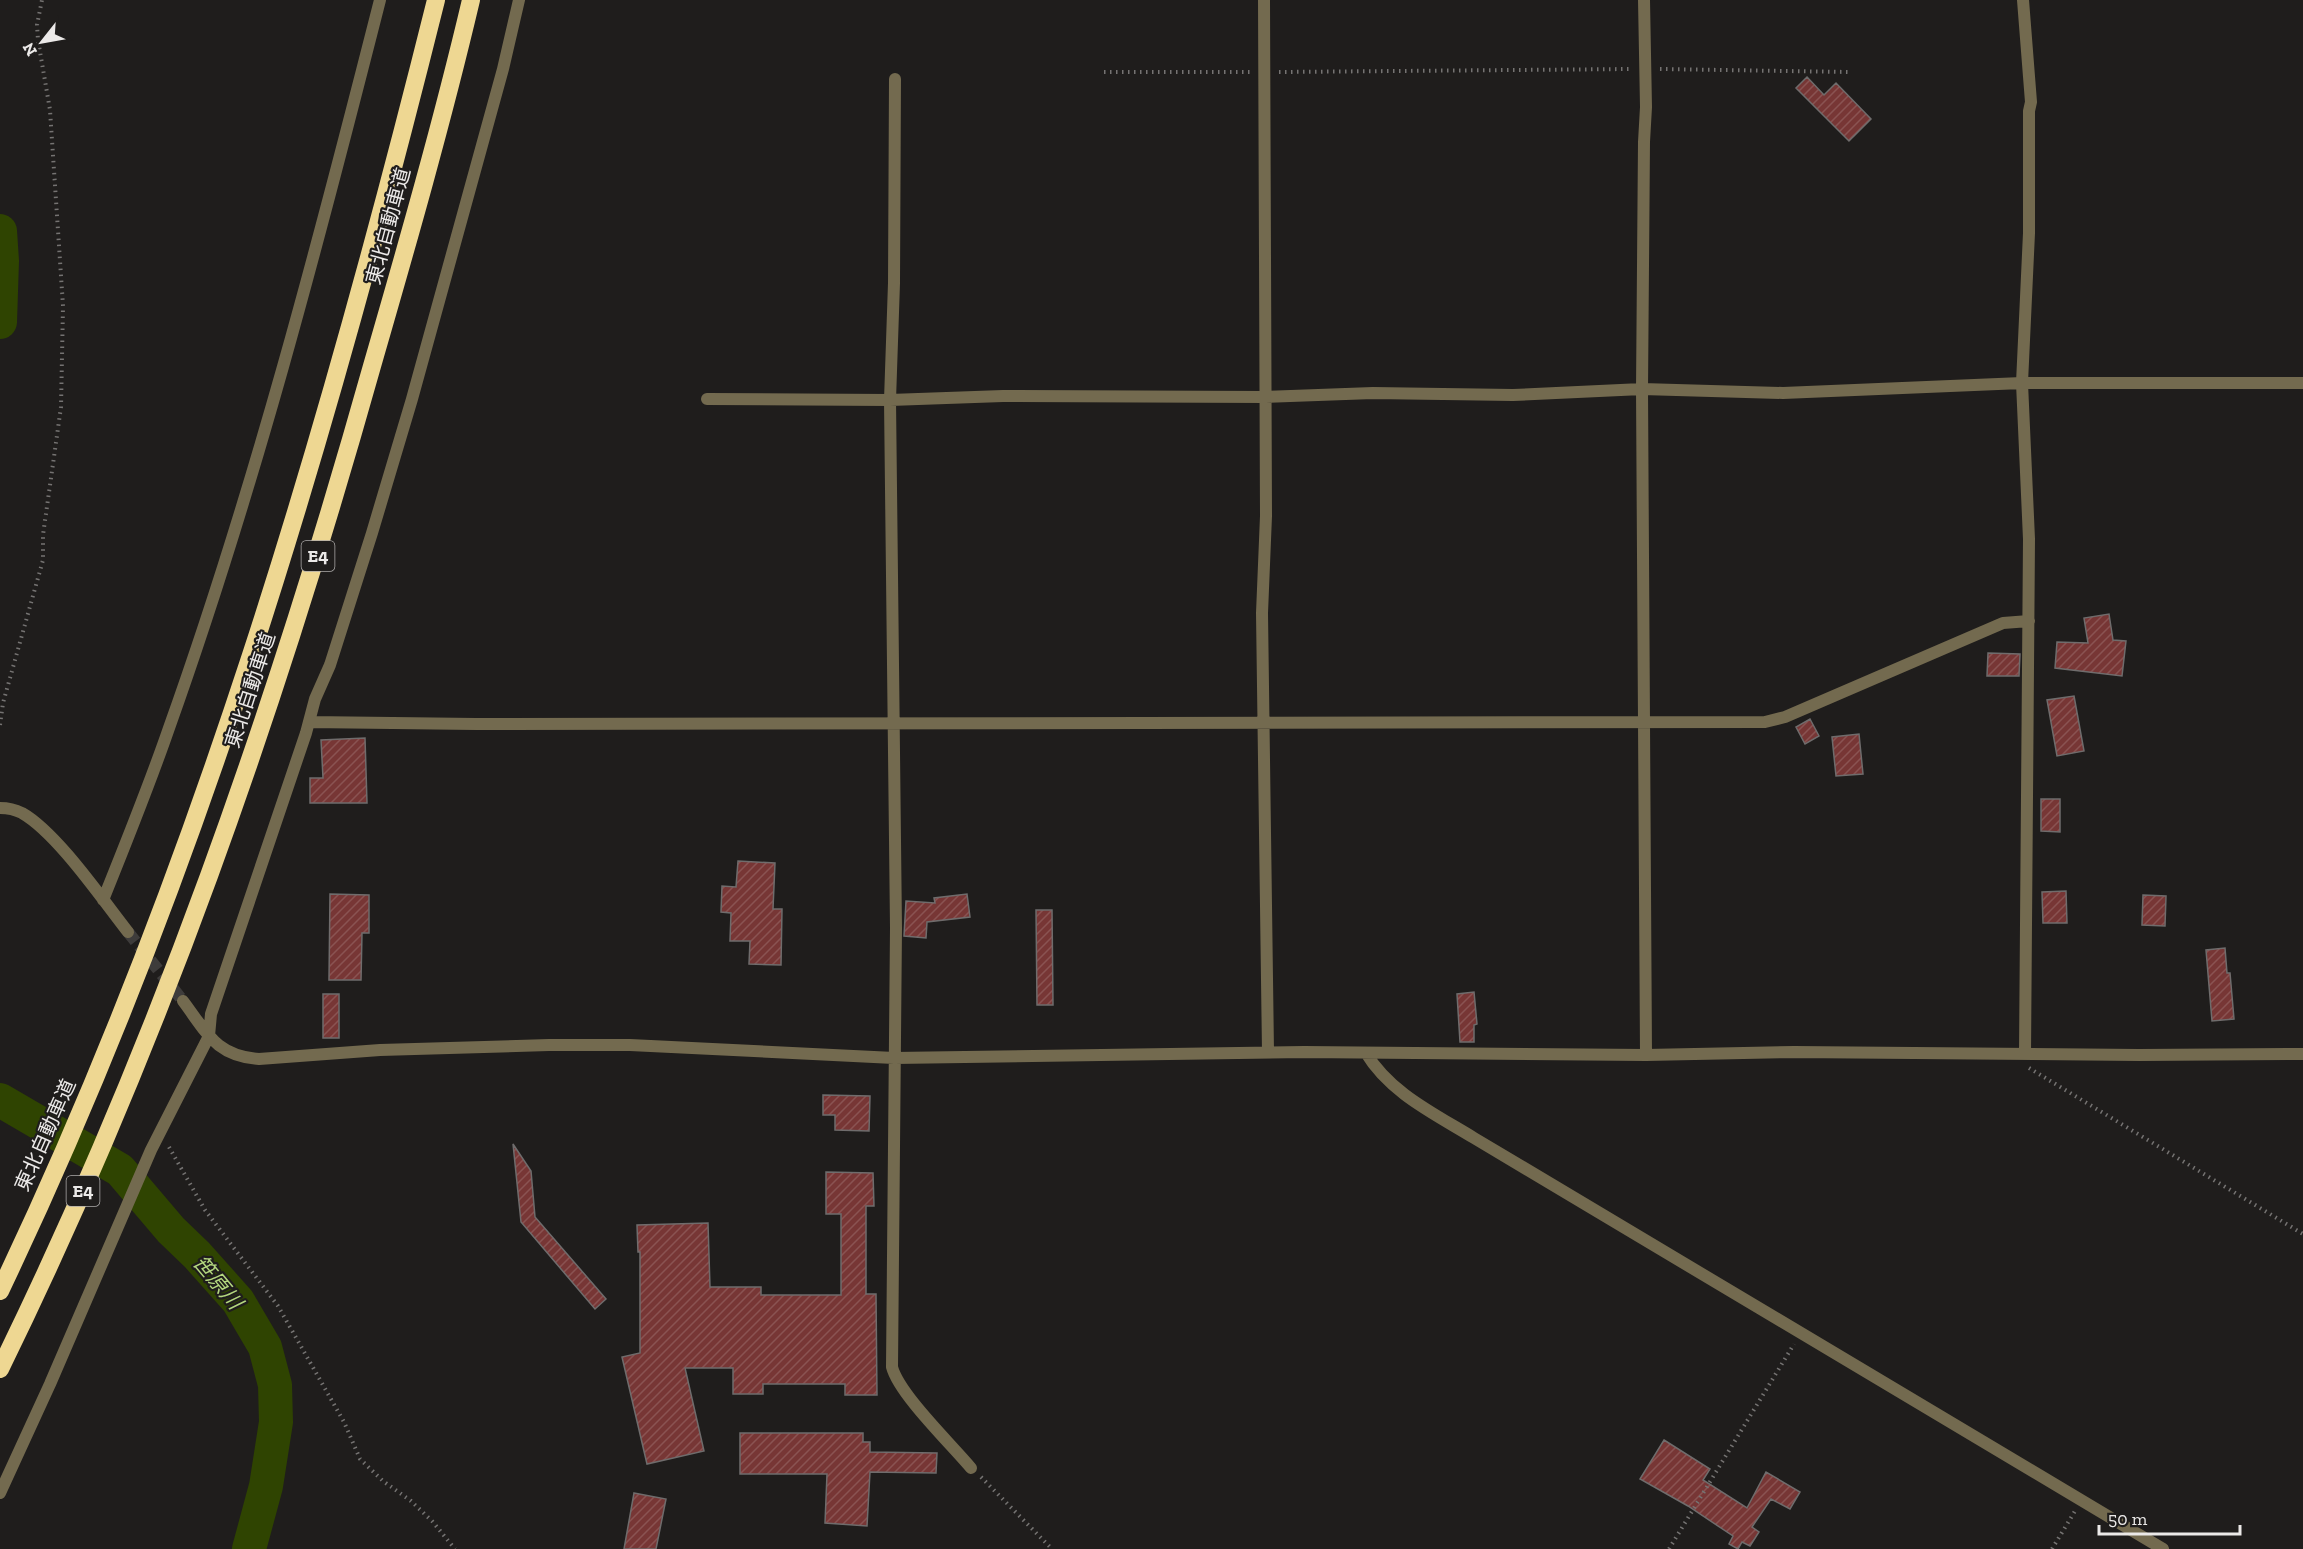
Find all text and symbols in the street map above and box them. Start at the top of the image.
north arrow [12,12,72,72]
text: N [18,39,41,60]
street label: 東北自動車道 [361,165,415,287]
road number: E4 [302,541,334,571]
street label: 東北自動車道 [220,629,280,751]
street label: 東北自動車道 [10,1075,80,1195]
road number: E4 [66,1176,100,1206]
water label: 笹原川 [188,1250,249,1316]
scale bar [2099,1498,2240,1536]
text: 50 m [2108,1508,2148,1530]

